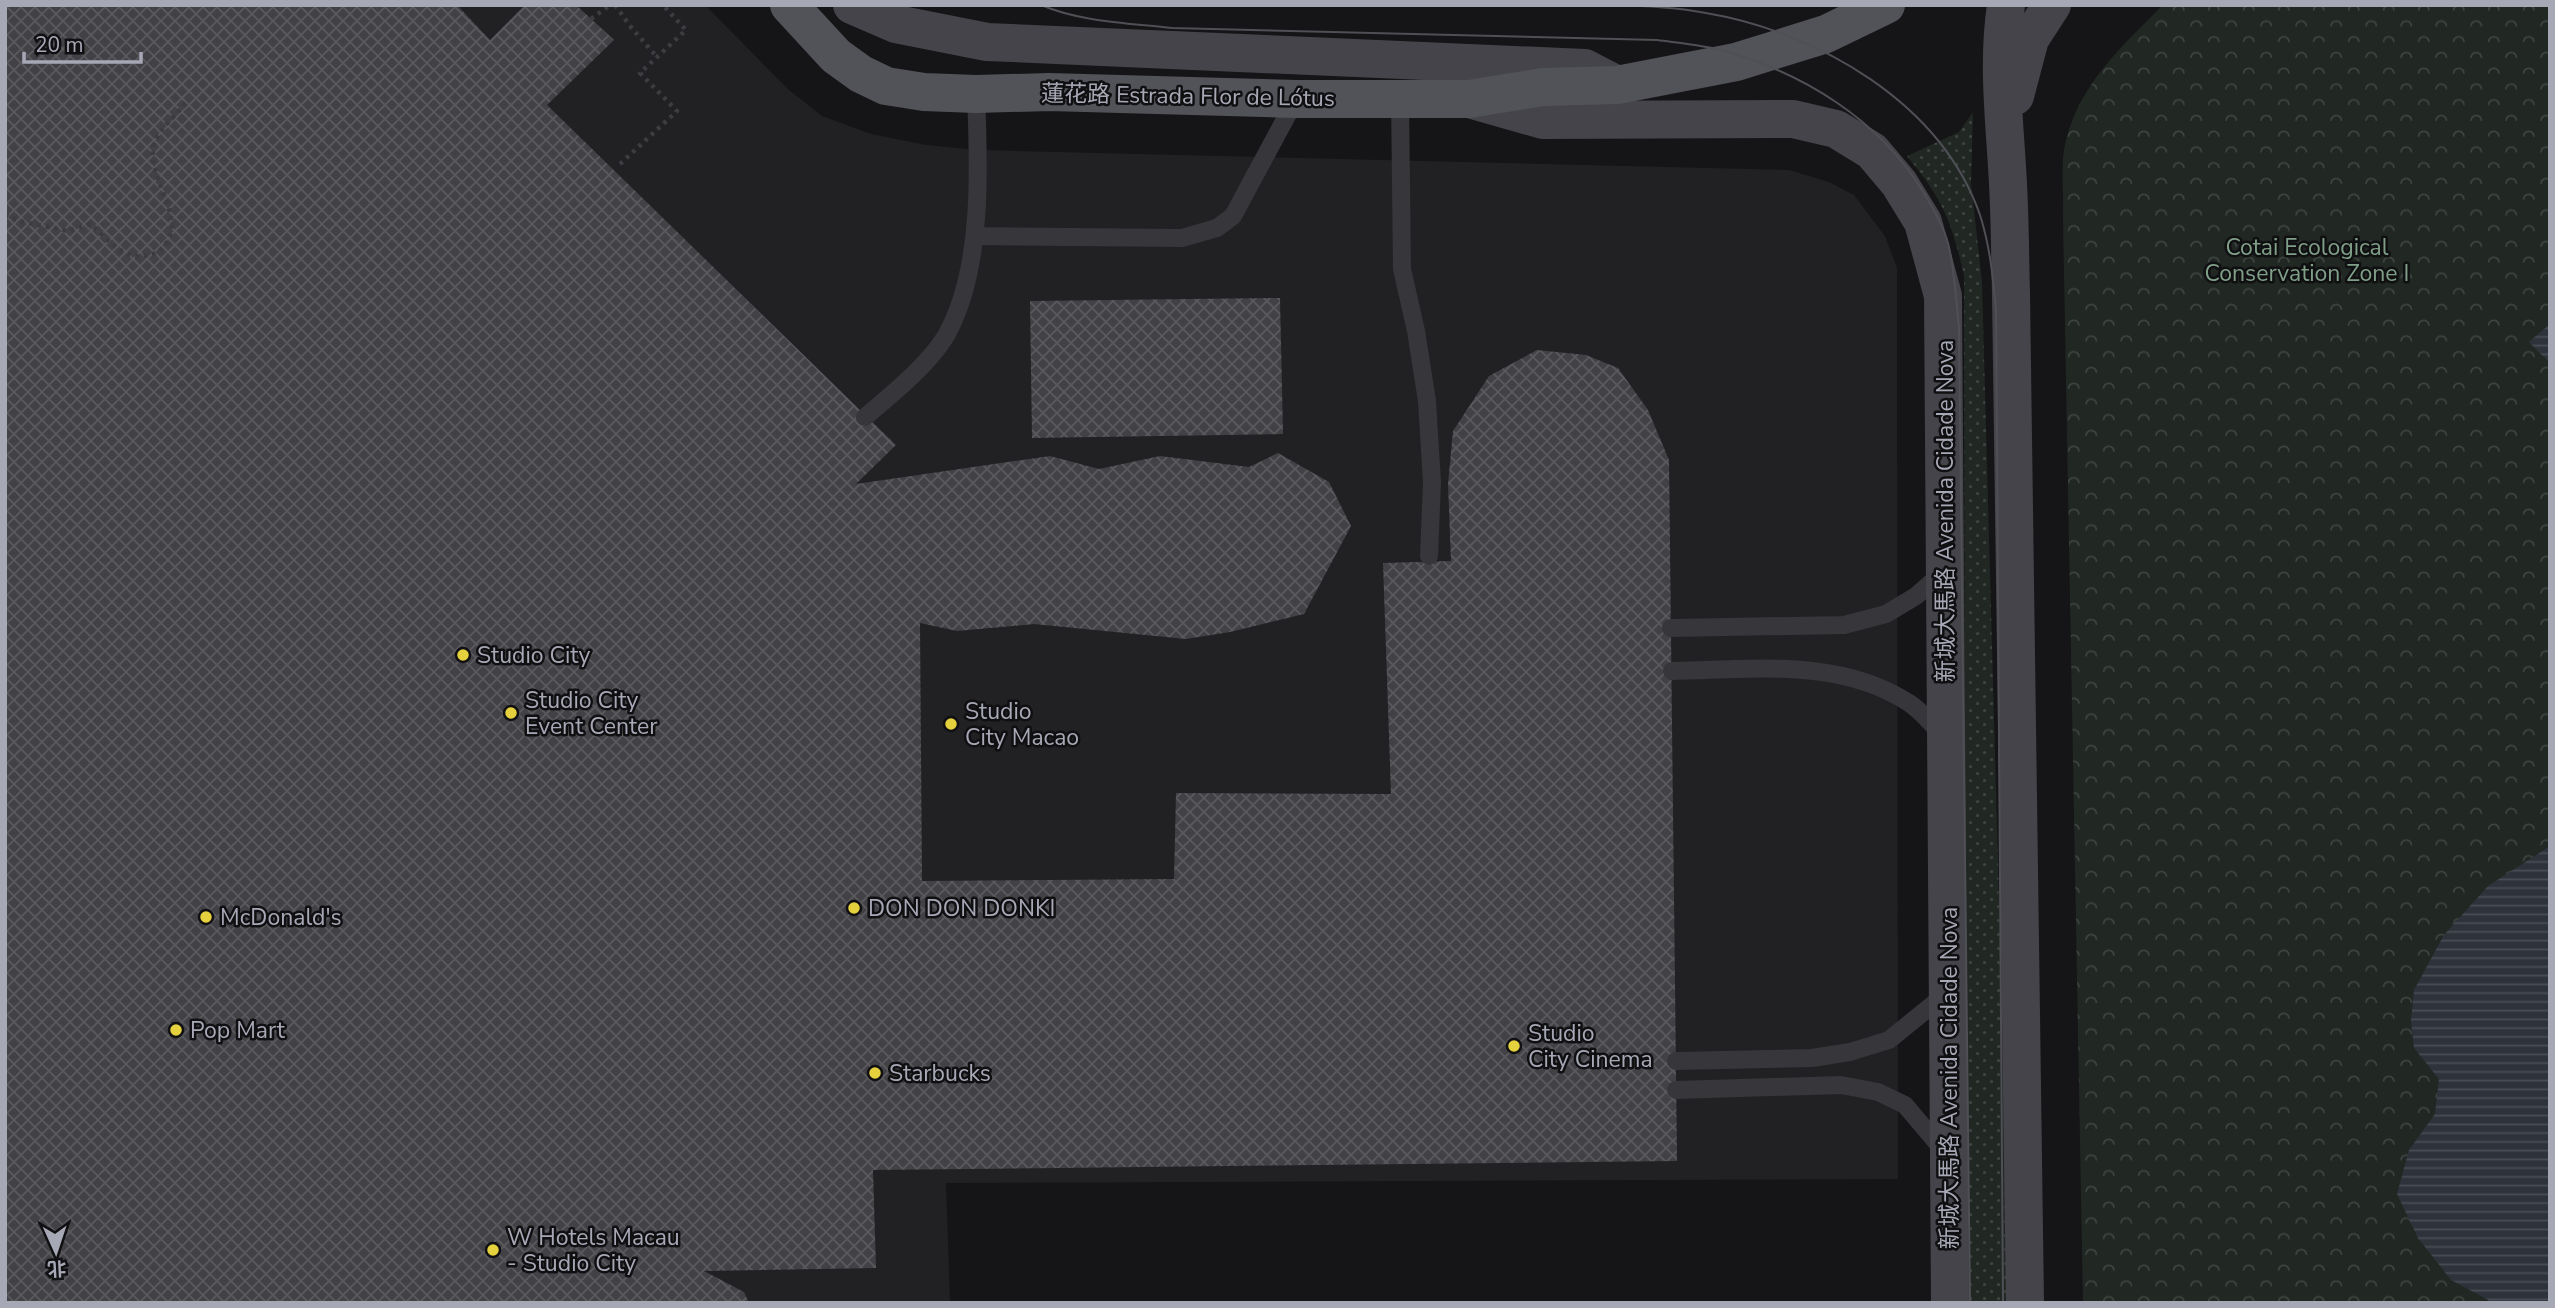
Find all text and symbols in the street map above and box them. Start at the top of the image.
scale bar [24,21,142,65]
text: 20 m [35,31,84,59]
street label: 蓮花路 Estrada Flor de Lótus [1041,78,1335,114]
park label: Cotai Ecological Conservation Zone I [2205,232,2409,289]
street label: 新城大馬路 Avenida Cidade Nova [1930,340,1961,682]
place label: Studio City [477,640,591,671]
marker: Studio City [455,647,471,663]
place label: Studio City Event Center [525,685,658,742]
place label: Studio City Macao [965,696,1079,753]
marker: Studio City Event Center [503,705,519,721]
marker: Studio City Macao [943,716,959,732]
place label: DON DON DONKI [868,893,1055,924]
marker: DON DON DONKI [846,900,862,916]
place label: McDonald's [220,902,342,933]
street label: 新城大馬路 Avenida Cidade Nova [1934,907,1965,1249]
marker: McDonald's [198,909,214,925]
place label: Pop Mart [190,1015,286,1046]
place label: Studio City Cinema [1528,1018,1653,1075]
marker: Pop Mart [168,1022,184,1038]
marker: Studio City Cinema [1506,1038,1522,1054]
place label: Starbucks [889,1058,991,1089]
marker: Starbucks [867,1065,883,1081]
north arrow [21,1217,91,1287]
place label: W Hotels Macau - Studio City [507,1222,680,1279]
marker: W Hotels Macau - Studio City [485,1242,501,1258]
text: 北 [47,1254,67,1281]

